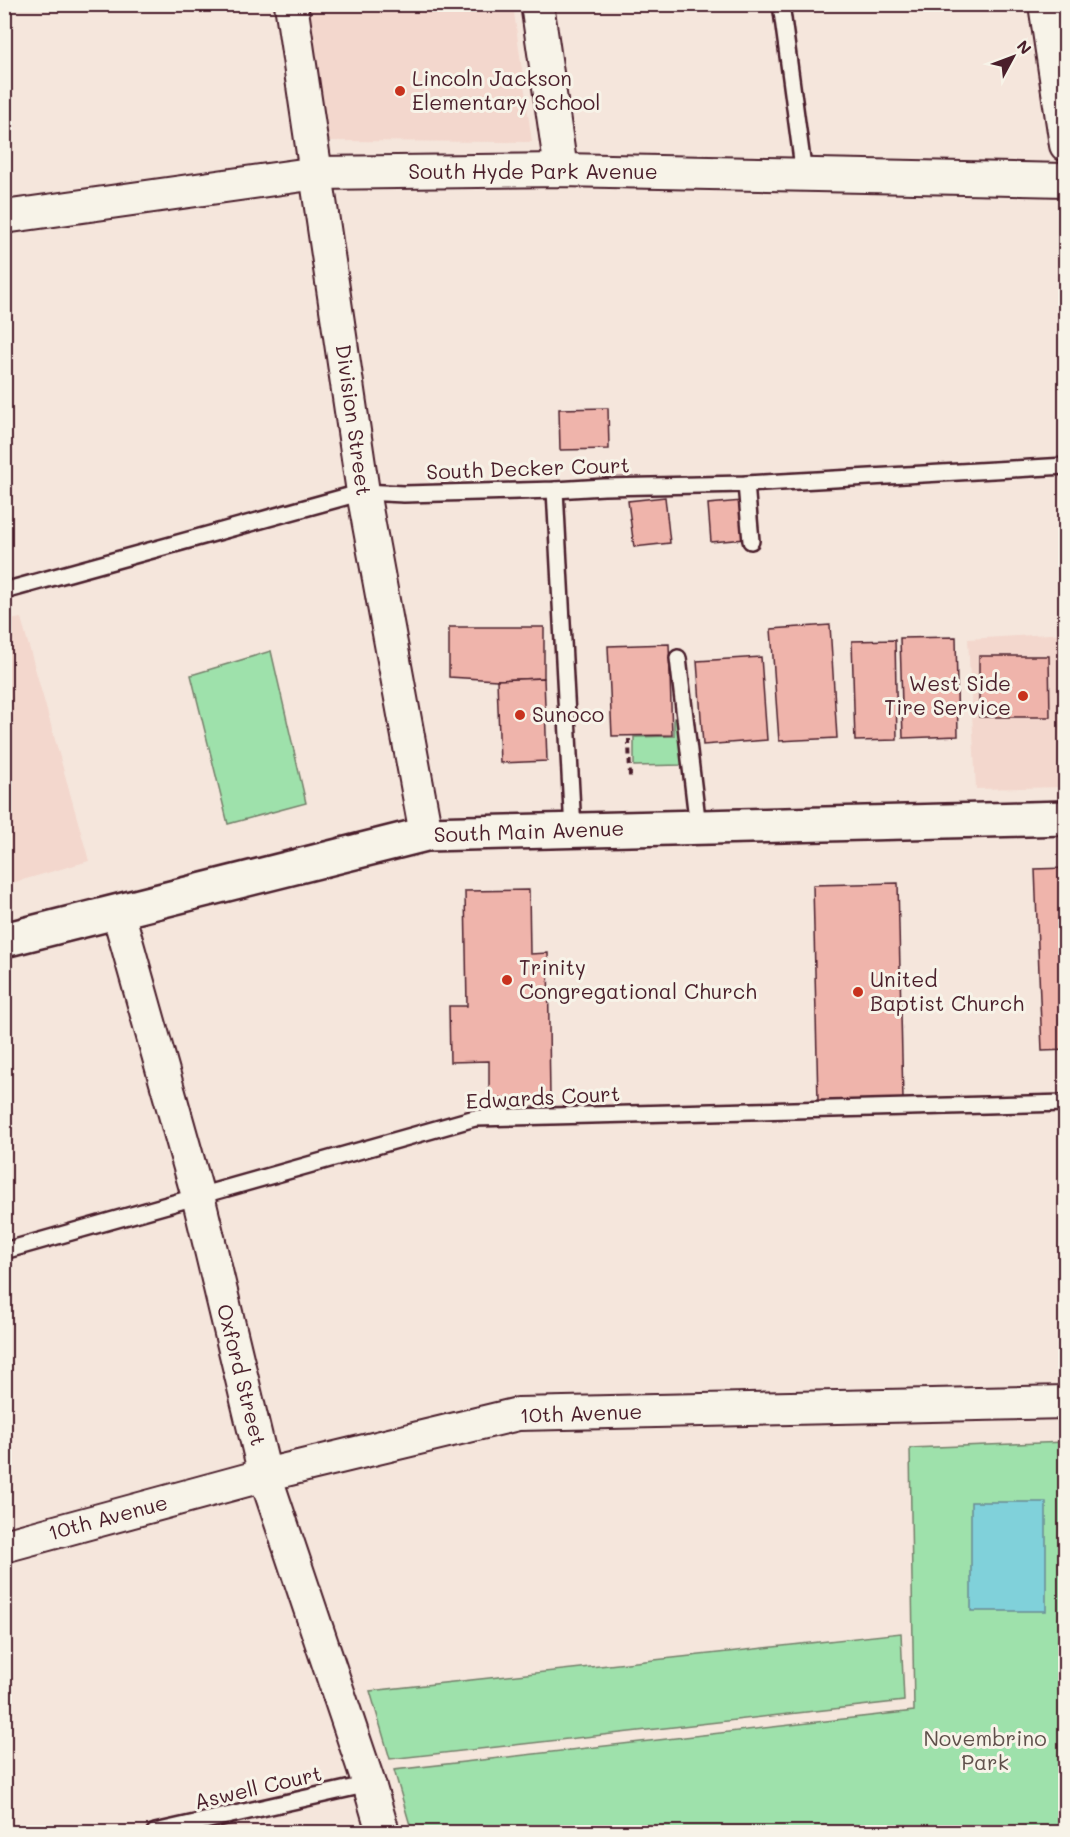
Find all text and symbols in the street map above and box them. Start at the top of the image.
north arrow [983,27,1043,87]
text: N [1013,35,1037,58]
place label: Lincoln Jackson Elementary School [412,64,600,115]
marker: Lincoln Jackson Elementary School [393,84,407,98]
street label: South Hyde Park Avenue [408,157,658,184]
street label: Division Street [330,342,378,497]
street label: South Decker Court [426,450,630,485]
place label: West Side Tire Service [884,669,1011,720]
marker: West Side Tire Service [1016,689,1030,703]
place label: Sunoco [532,700,604,727]
marker: Sunoco [513,708,527,722]
street label: South Main Avenue [433,814,625,847]
place label: Trinity Congregational Church [519,953,757,1004]
place label: United Baptist Church [870,965,1024,1016]
marker: Trinity Congregational Church [500,973,514,987]
marker: United Baptist Church [851,985,865,999]
street label: Edwards Court [465,1079,621,1114]
street label: Oxford Street [212,1301,273,1448]
street label: 10th Avenue [519,1397,643,1428]
street label: 10th Avenue [45,1488,170,1545]
park label: Novembrino Park [923,1724,1047,1775]
street label: Aswell Court [191,1759,324,1814]

